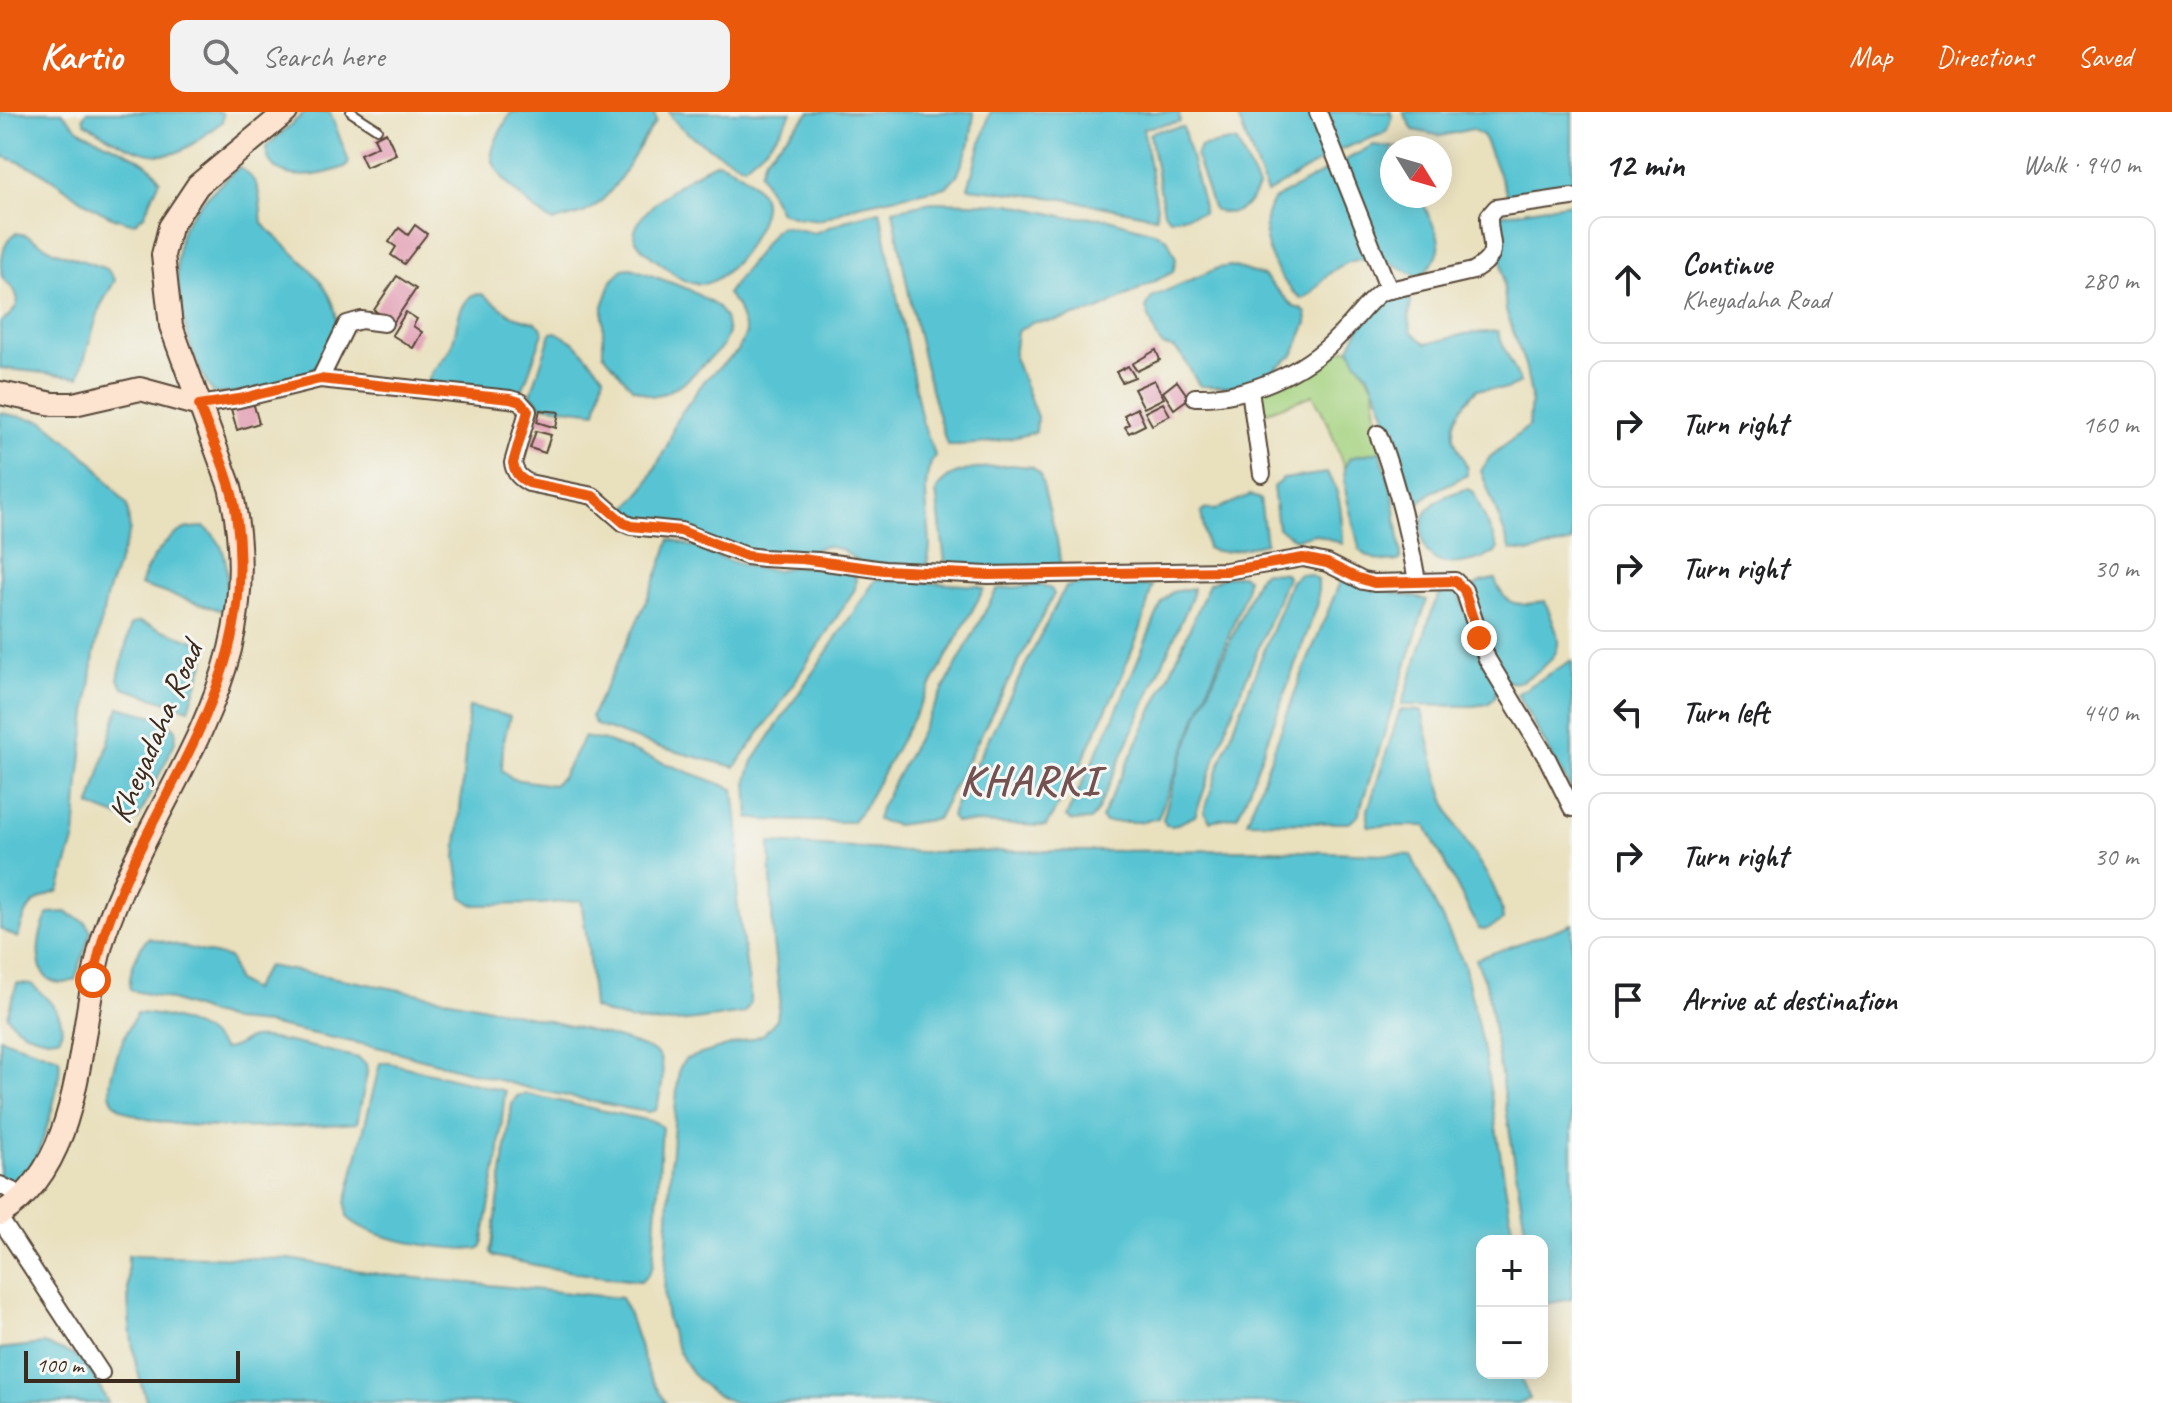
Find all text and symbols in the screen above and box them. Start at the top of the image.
search box [170,20,730,92]
text: Kartio [40,33,122,80]
icon: search [198,34,242,78]
text: Search here [262,37,384,75]
text: Map [1849,39,1892,74]
text: Directions [1936,39,2034,74]
text: Saved [2078,39,2132,74]
north arrow [1380,136,1452,208]
text: 12 min [1604,143,1684,186]
text: Walk · 940 m [2023,148,2140,181]
text: Continue [1682,245,1772,283]
icon: ahead [1606,258,1650,302]
text: 280 m [2082,264,2138,297]
text: Kheyadaha Road [1682,283,1829,316]
icon: right [1606,402,1650,446]
text: Turn right [1682,405,1787,443]
text: 160 m [2082,408,2138,441]
icon: right [1606,546,1650,590]
text: Turn right [1682,549,1787,587]
text: 30 m [2094,552,2138,585]
route end [1461,620,1497,656]
street label: Kheyadaha Road [98,630,215,829]
icon: left [1606,690,1650,734]
text: Turn left [1682,693,1769,731]
text: 440 m [2082,696,2138,729]
district label: KHARKI [960,754,1107,807]
icon: right [1606,834,1650,878]
text: Turn right [1682,837,1787,875]
text: 30 m [2094,840,2138,873]
route start [75,962,111,998]
icon: arrive [1606,978,1650,1022]
text: Arrive at destination [1682,981,1897,1019]
map controls [1476,1235,1548,1379]
button: + [1476,1235,1548,1307]
button: − [1476,1307,1548,1379]
scale bar [24,1347,240,1383]
text: 100 m [36,1351,83,1379]

